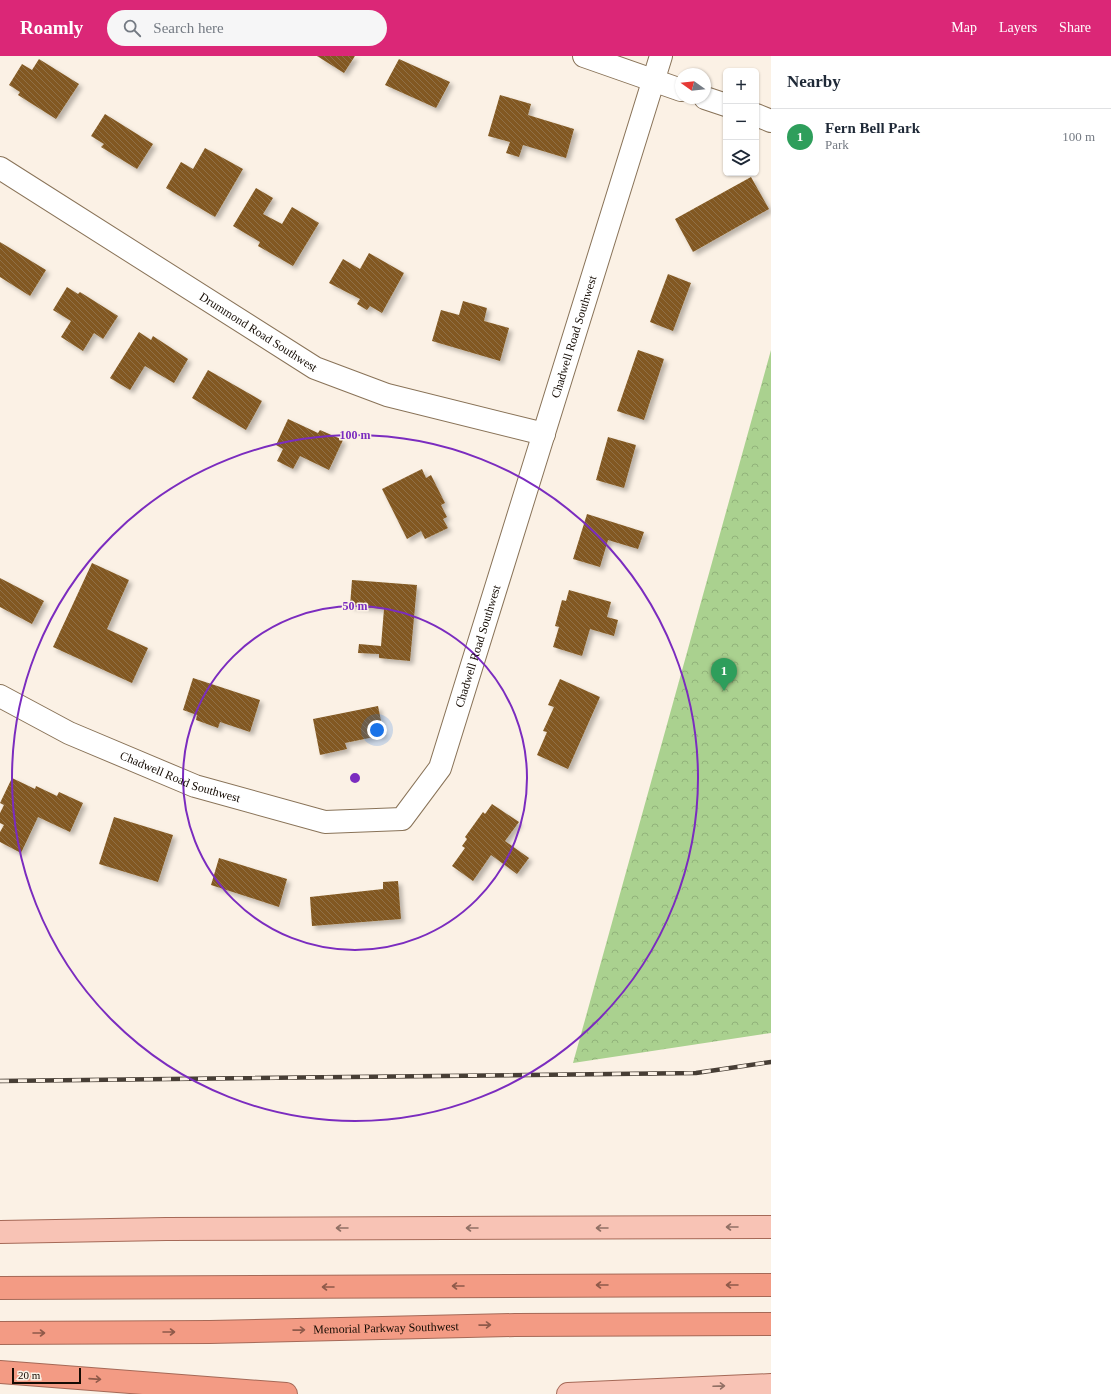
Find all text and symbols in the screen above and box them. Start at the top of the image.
search box [107,10,387,46]
text: Roamly [20,17,83,38]
icon: search [121,17,143,39]
text: Search here [153,20,224,36]
text: Map [951,20,977,35]
text: Layers [999,20,1037,35]
text: Share [1059,20,1091,35]
north arrow [675,68,711,104]
map controls [723,68,759,176]
button: + [723,68,759,104]
text: Nearby [787,72,841,91]
button: − [723,104,759,140]
text: Fern Bell Park [825,120,920,136]
text: 1 [797,129,803,144]
text: 100 m [1062,129,1095,144]
text: Park [825,137,849,152]
button: layers [723,140,759,176]
street label: Chadwell Road Southwest [548,273,600,400]
street label: Drummond Road Southwest [197,289,320,375]
text: 100 m [340,428,371,442]
street label: Chadwell Road Southwest [452,583,504,709]
text: 50 m [343,599,368,613]
pin: 1 [711,658,737,691]
your location [367,720,387,740]
street label: Chadwell Road Southwest [118,748,243,805]
centre of rings [348,771,362,785]
one-way arrow [726,1223,739,1231]
one-way arrow [336,1224,349,1232]
one-way arrow [466,1224,479,1232]
one-way arrow [596,1224,609,1232]
one-way arrow [596,1281,609,1289]
one-way arrow [726,1281,739,1289]
one-way arrow [452,1282,465,1290]
one-way arrow [322,1283,335,1290]
street label: Memorial Parkway Southwest [313,1319,459,1337]
one-way arrow [478,1321,491,1329]
one-way arrow [292,1326,305,1334]
one-way arrow [162,1328,175,1336]
one-way arrow [32,1329,45,1337]
scale bar [12,1366,81,1385]
text: 20 m [18,1369,40,1381]
one-way arrow [88,1375,101,1382]
one-way arrow [712,1383,725,1390]

